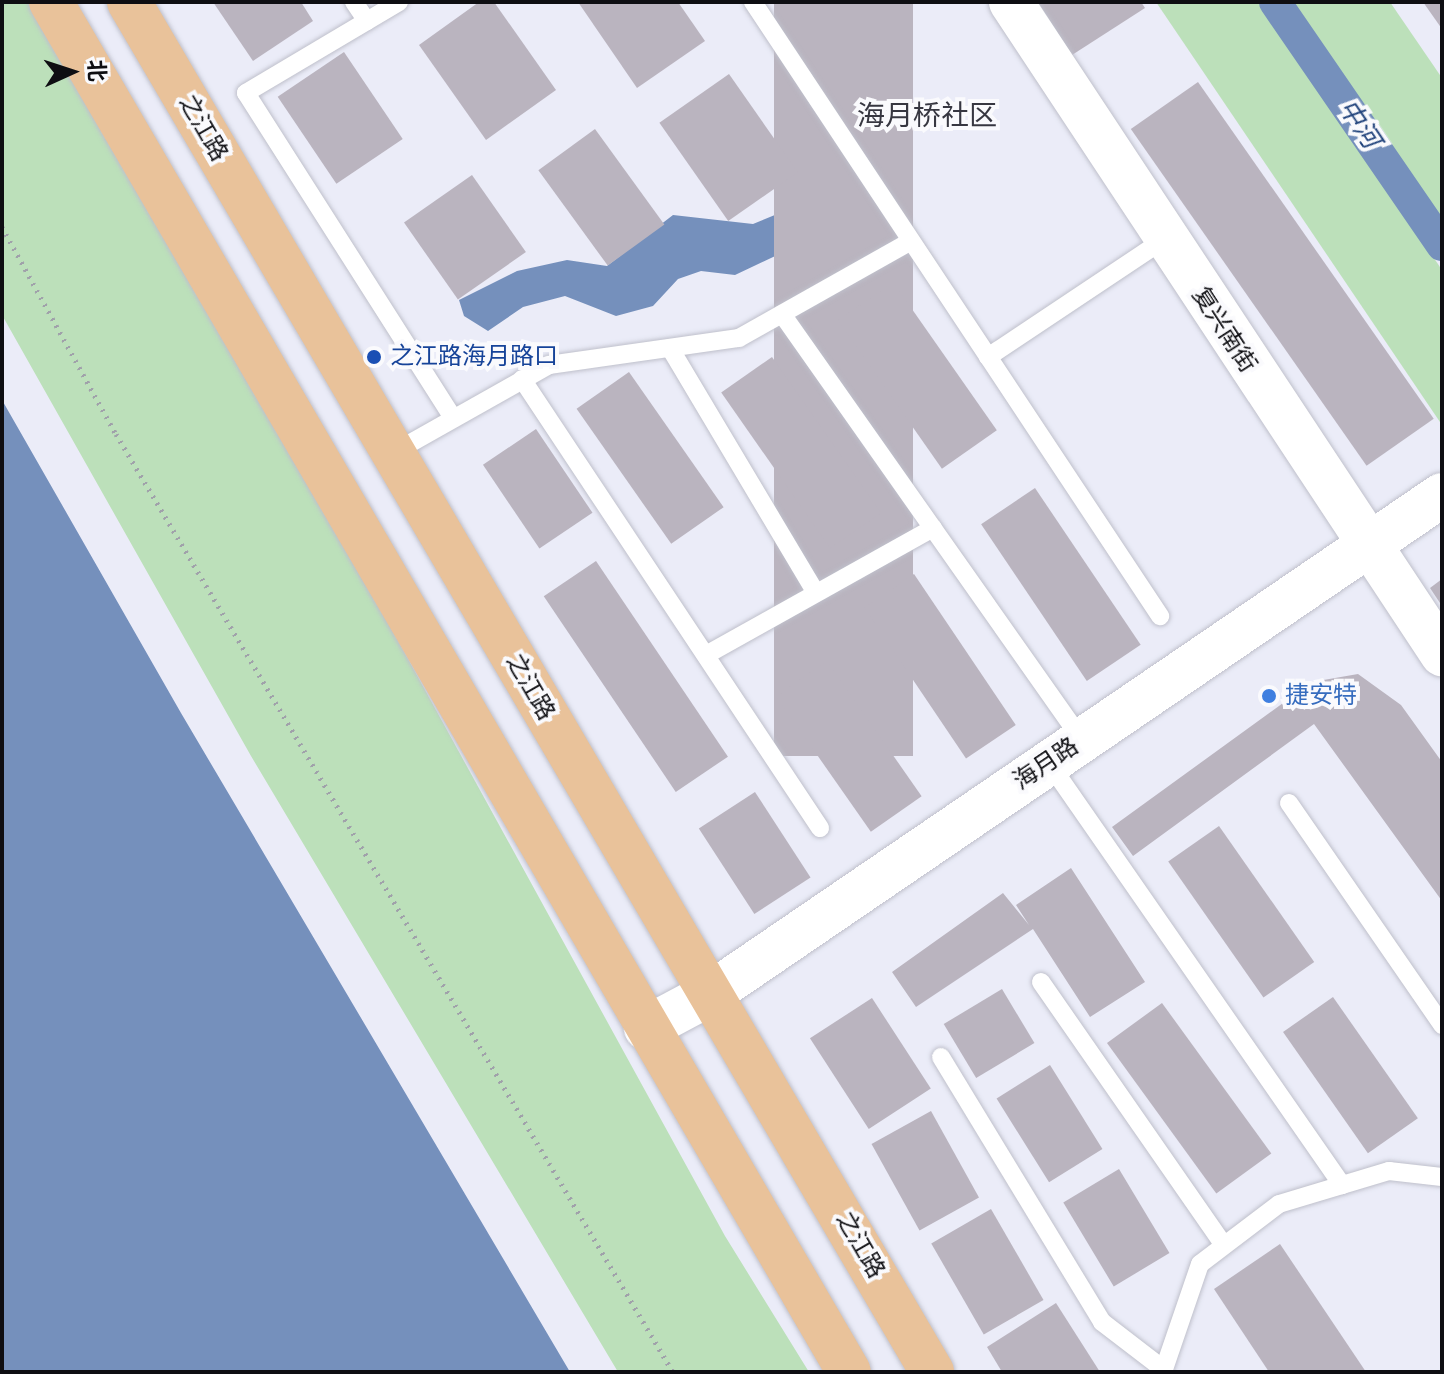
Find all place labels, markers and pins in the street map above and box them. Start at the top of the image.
place label: 之江路海月路口 [390,343,558,371]
marker: 之江路海月路口 [365,348,383,366]
place label: 捷安特 [1285,682,1357,710]
marker: 捷安特 [1260,687,1278,705]

